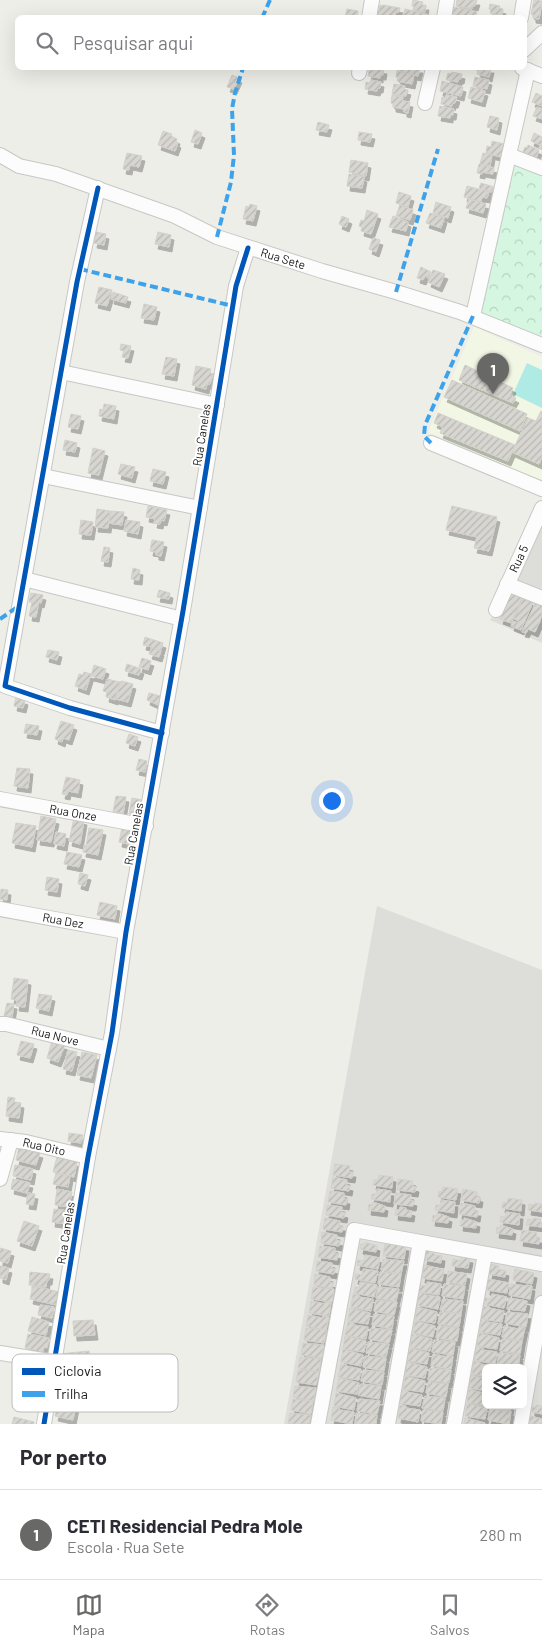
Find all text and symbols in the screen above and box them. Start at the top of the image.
search box [15,15,527,70]
icon: search [33,29,61,57]
text: Pesquisar aqui [73,31,193,54]
street label: Rua Sete [259,245,307,271]
pin: 1 [477,353,509,394]
street label: Rua Canelas [189,402,213,467]
street label: Rua 5 [506,543,530,574]
your location [319,788,345,814]
street label: Rua Onze [48,801,98,823]
street label: Rua Canelas [121,801,145,866]
street label: Rua Dez [42,910,85,931]
street label: Rua Nove [30,1022,81,1048]
street label: Rua Oito [21,1134,67,1158]
street label: Rua Canelas [53,1200,77,1265]
legend [12,1354,178,1412]
text: Ciclovia [54,1362,101,1379]
map controls [482,1364,527,1409]
button: layers [482,1364,527,1409]
text: Trilha [54,1385,88,1402]
text: Por perto [20,1444,107,1469]
text: CETI Residencial Pedra Mole [67,1514,303,1537]
text: 1 [33,1525,39,1544]
text: 280 m [480,1525,522,1544]
text: Escola · Rua Sete [67,1537,185,1556]
tab: Mapa [73,1591,105,1638]
tab: Rotas [250,1591,285,1638]
tab: Salvos [430,1591,469,1638]

